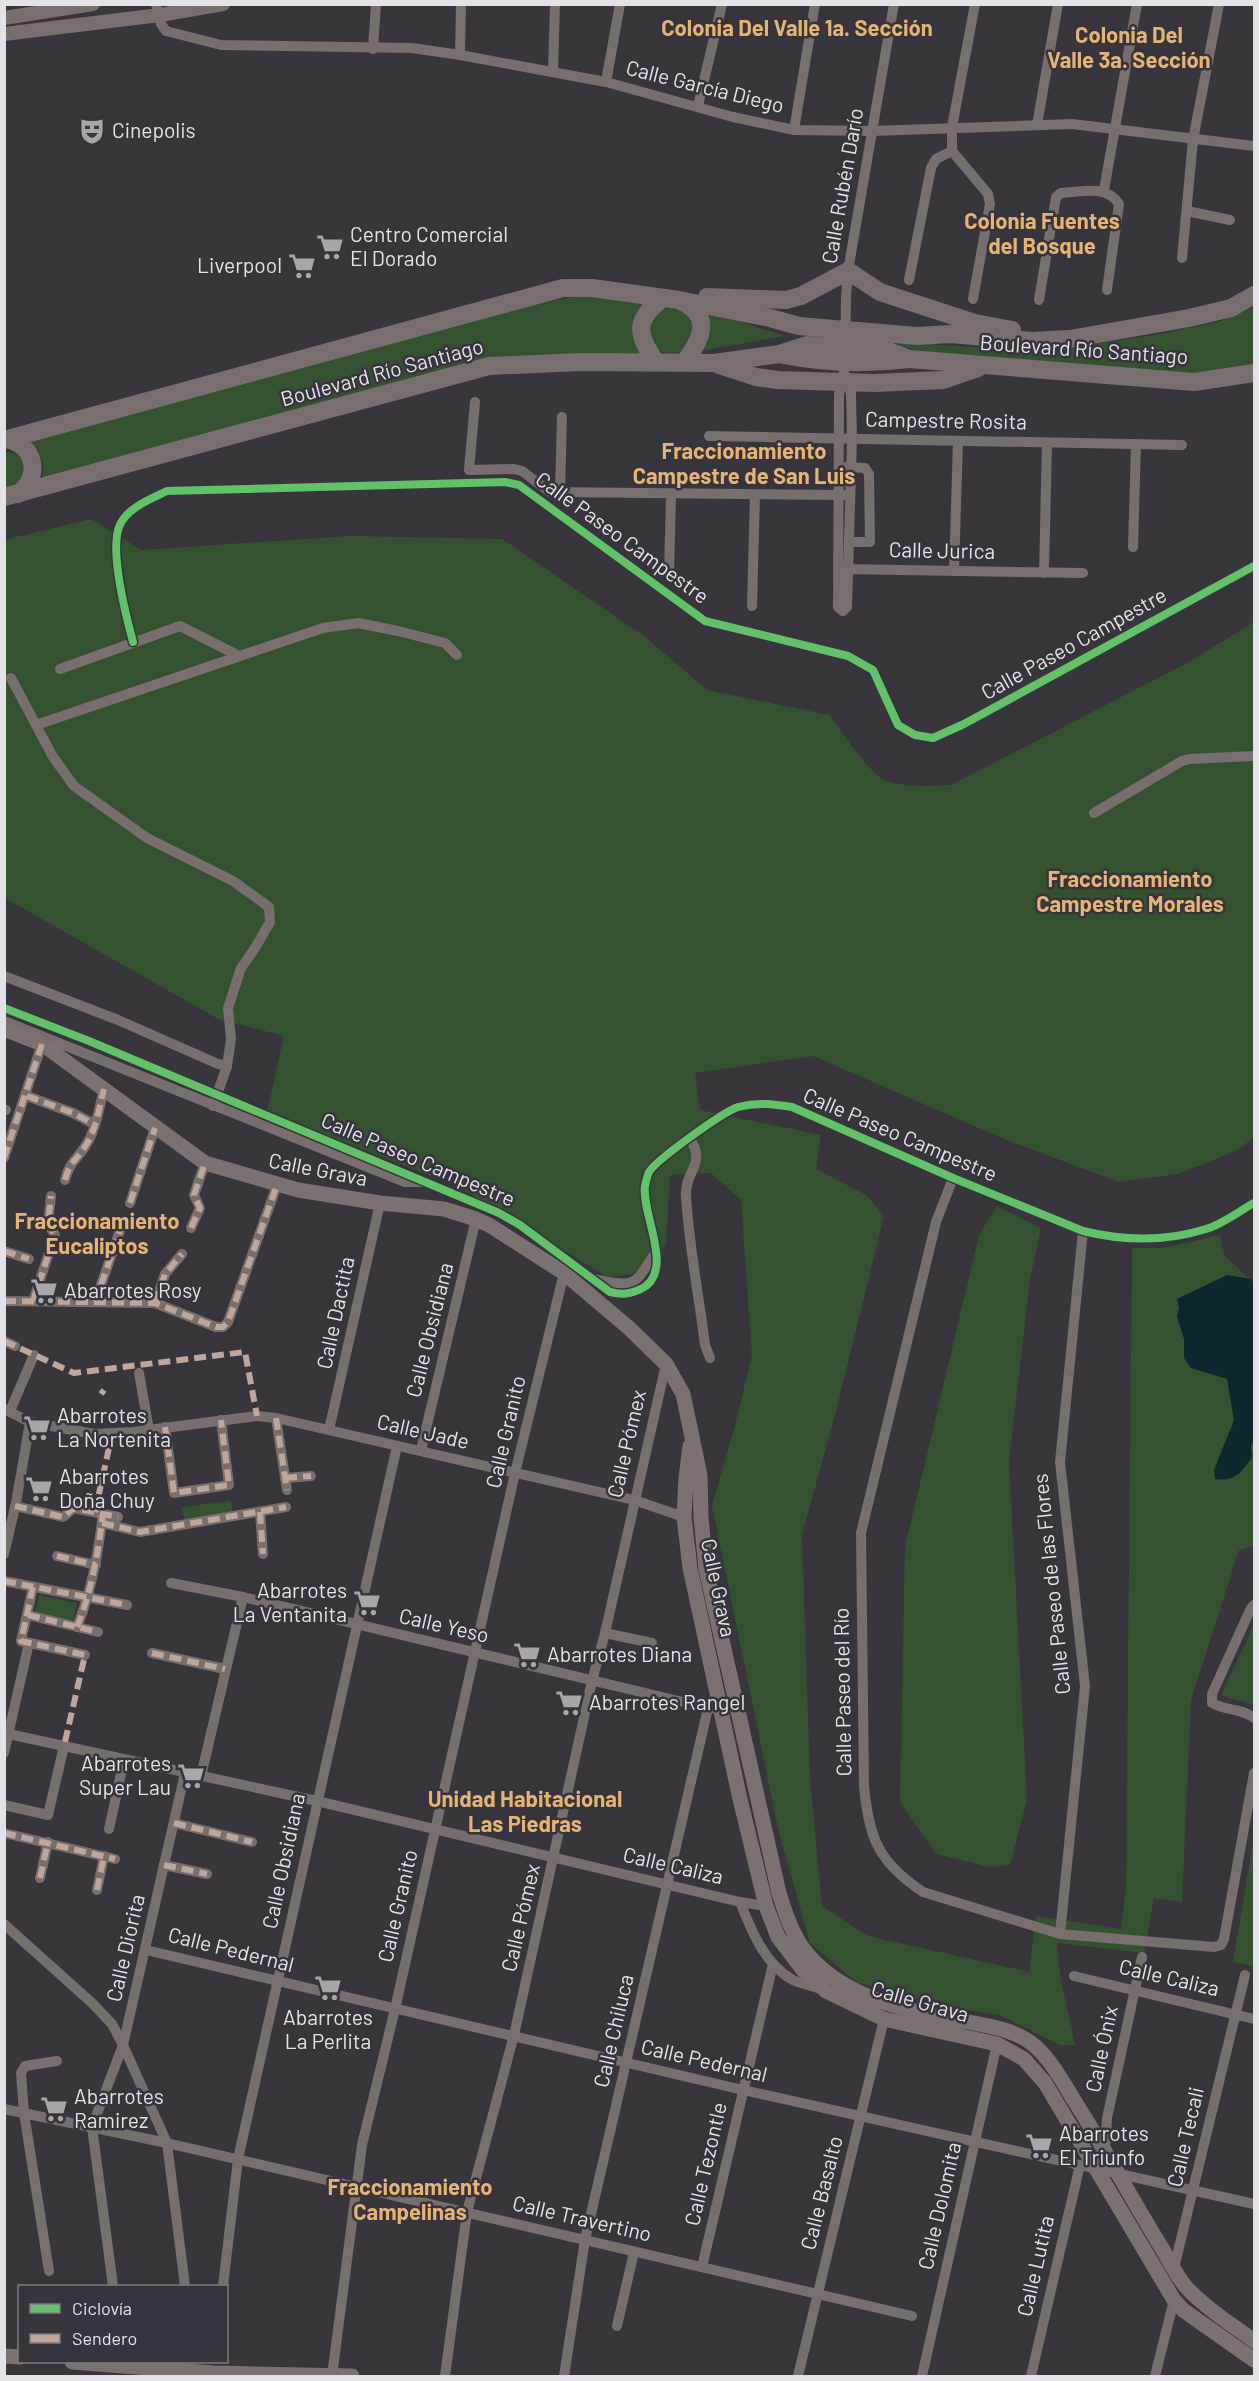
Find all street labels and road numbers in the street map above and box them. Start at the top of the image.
street label: Calle García Diego [624,54,787,117]
street label: Calle Rubén Darío [816,106,868,266]
street label: Boulevard Río Santiago [979,329,1189,368]
street label: Boulevard Río Santiago [277,332,486,411]
street label: Campestre Rosita [865,406,1027,433]
street label: Calle Paseo Campestre [531,466,714,608]
street label: Calle Jurica [889,536,995,563]
street label: Calle Paseo Campestre [976,581,1170,704]
street label: Calle Paseo Campestre [800,1081,1001,1186]
street label: Calle Paseo Campestre [318,1106,519,1211]
street label: Calle Grava [267,1147,370,1190]
street label: Calle Dactita [310,1254,359,1371]
street label: Calle Obsidiana [400,1260,457,1400]
street label: Calle Granito [479,1373,530,1491]
street label: Calle Pómex [601,1387,650,1500]
street label: Calle Jade [375,1408,472,1453]
street label: Calle Paseo de las Flores [1026,1472,1075,1696]
street label: Calle Grava [697,1536,742,1639]
street label: Calle Yeso [397,1602,492,1647]
street label: Calle Paseo del Río [828,1607,855,1777]
street label: Calle Obsidiana [256,1791,309,1931]
street label: Calle Caliza [621,1841,726,1888]
street label: Calle Granito [371,1847,422,1965]
street label: Calle Pómex [495,1861,544,1974]
street label: Calle Diorita [100,1891,149,2004]
street label: Calle Pedernal [166,1921,297,1976]
street label: Calle Caliza [1117,1953,1222,2000]
street label: Calle Chiluca [587,1972,638,2090]
street label: Calle Grava [869,1975,972,2026]
street label: Calle Ónix [1079,2003,1122,2094]
street label: Calle Pedernal [639,2033,770,2086]
street label: Calle Tecali [1161,2084,1208,2189]
street label: Calle Tezontle [678,2100,731,2228]
street label: Calle Basalto [794,2133,847,2252]
street label: Calle Dolomita [912,2139,965,2272]
street label: Calle Travertino [510,2189,654,2246]
street label: Calle Lutita [1011,2213,1058,2319]

